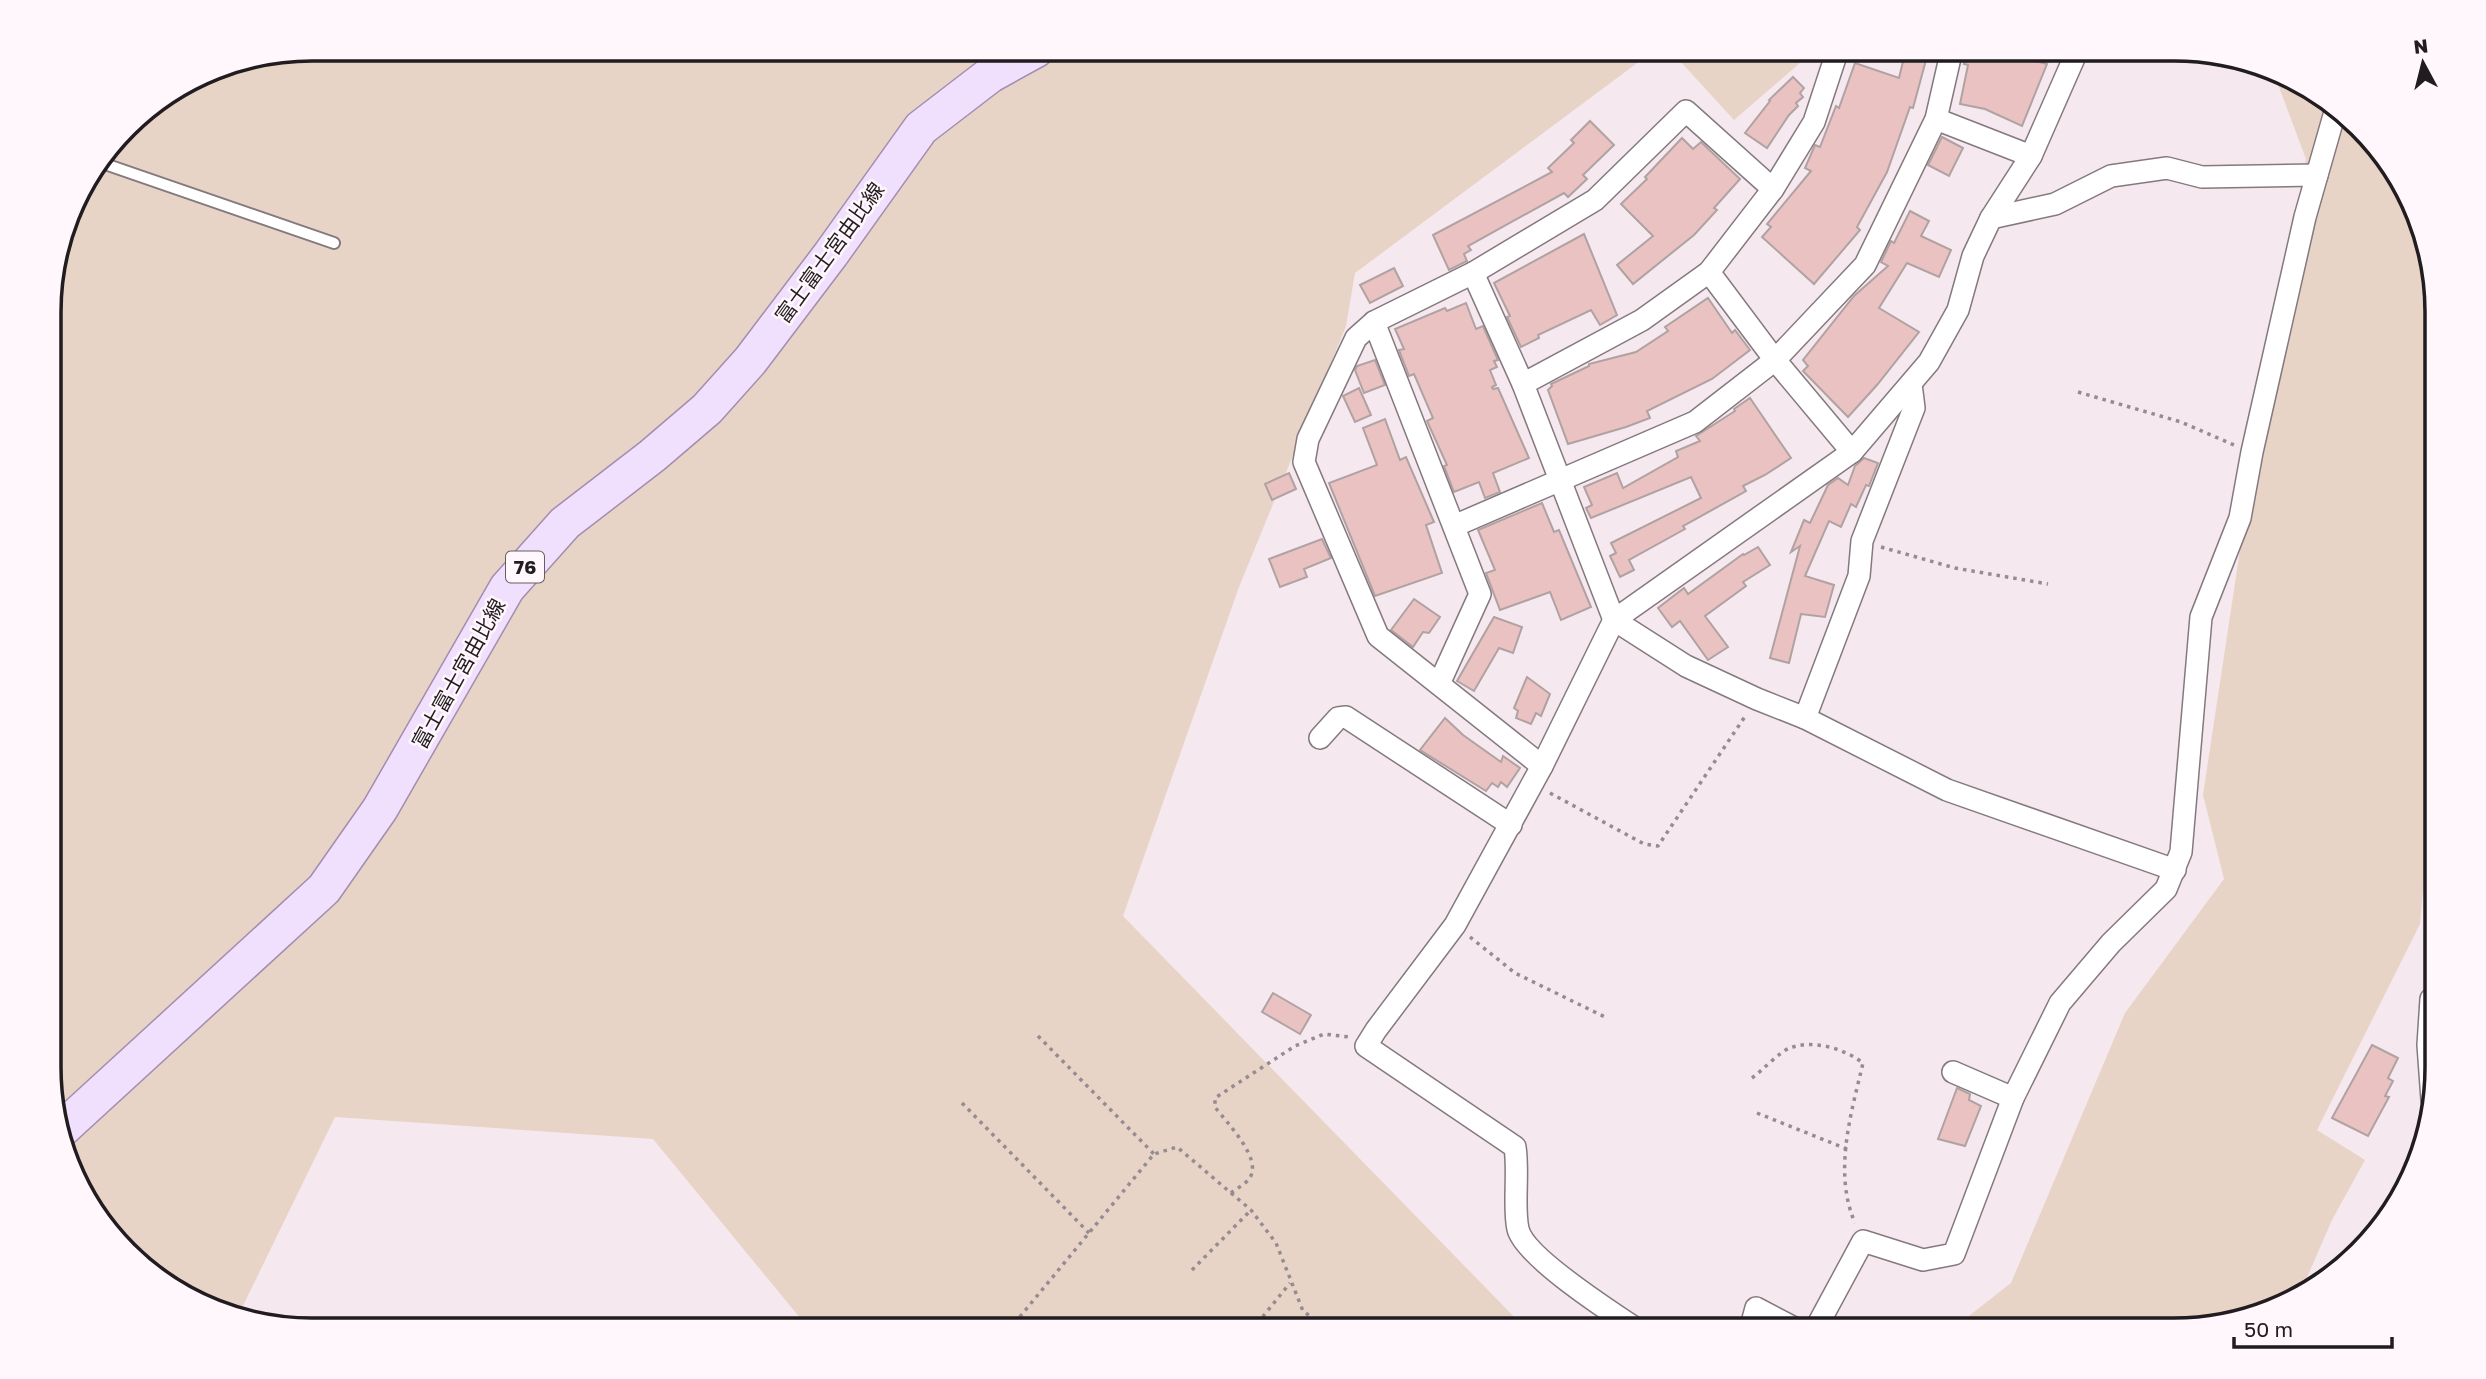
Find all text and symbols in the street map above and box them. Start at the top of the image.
north arrow [2388,28,2458,98]
text: N [2412,33,2429,58]
street label: 富士富士宮由比線 [769,177,889,328]
road number: 76 [506,552,544,582]
street label: 富士富士宮由比線 [406,594,510,753]
scale bar [2234,1306,2392,1350]
text: 50 m [2244,1316,2293,1342]

